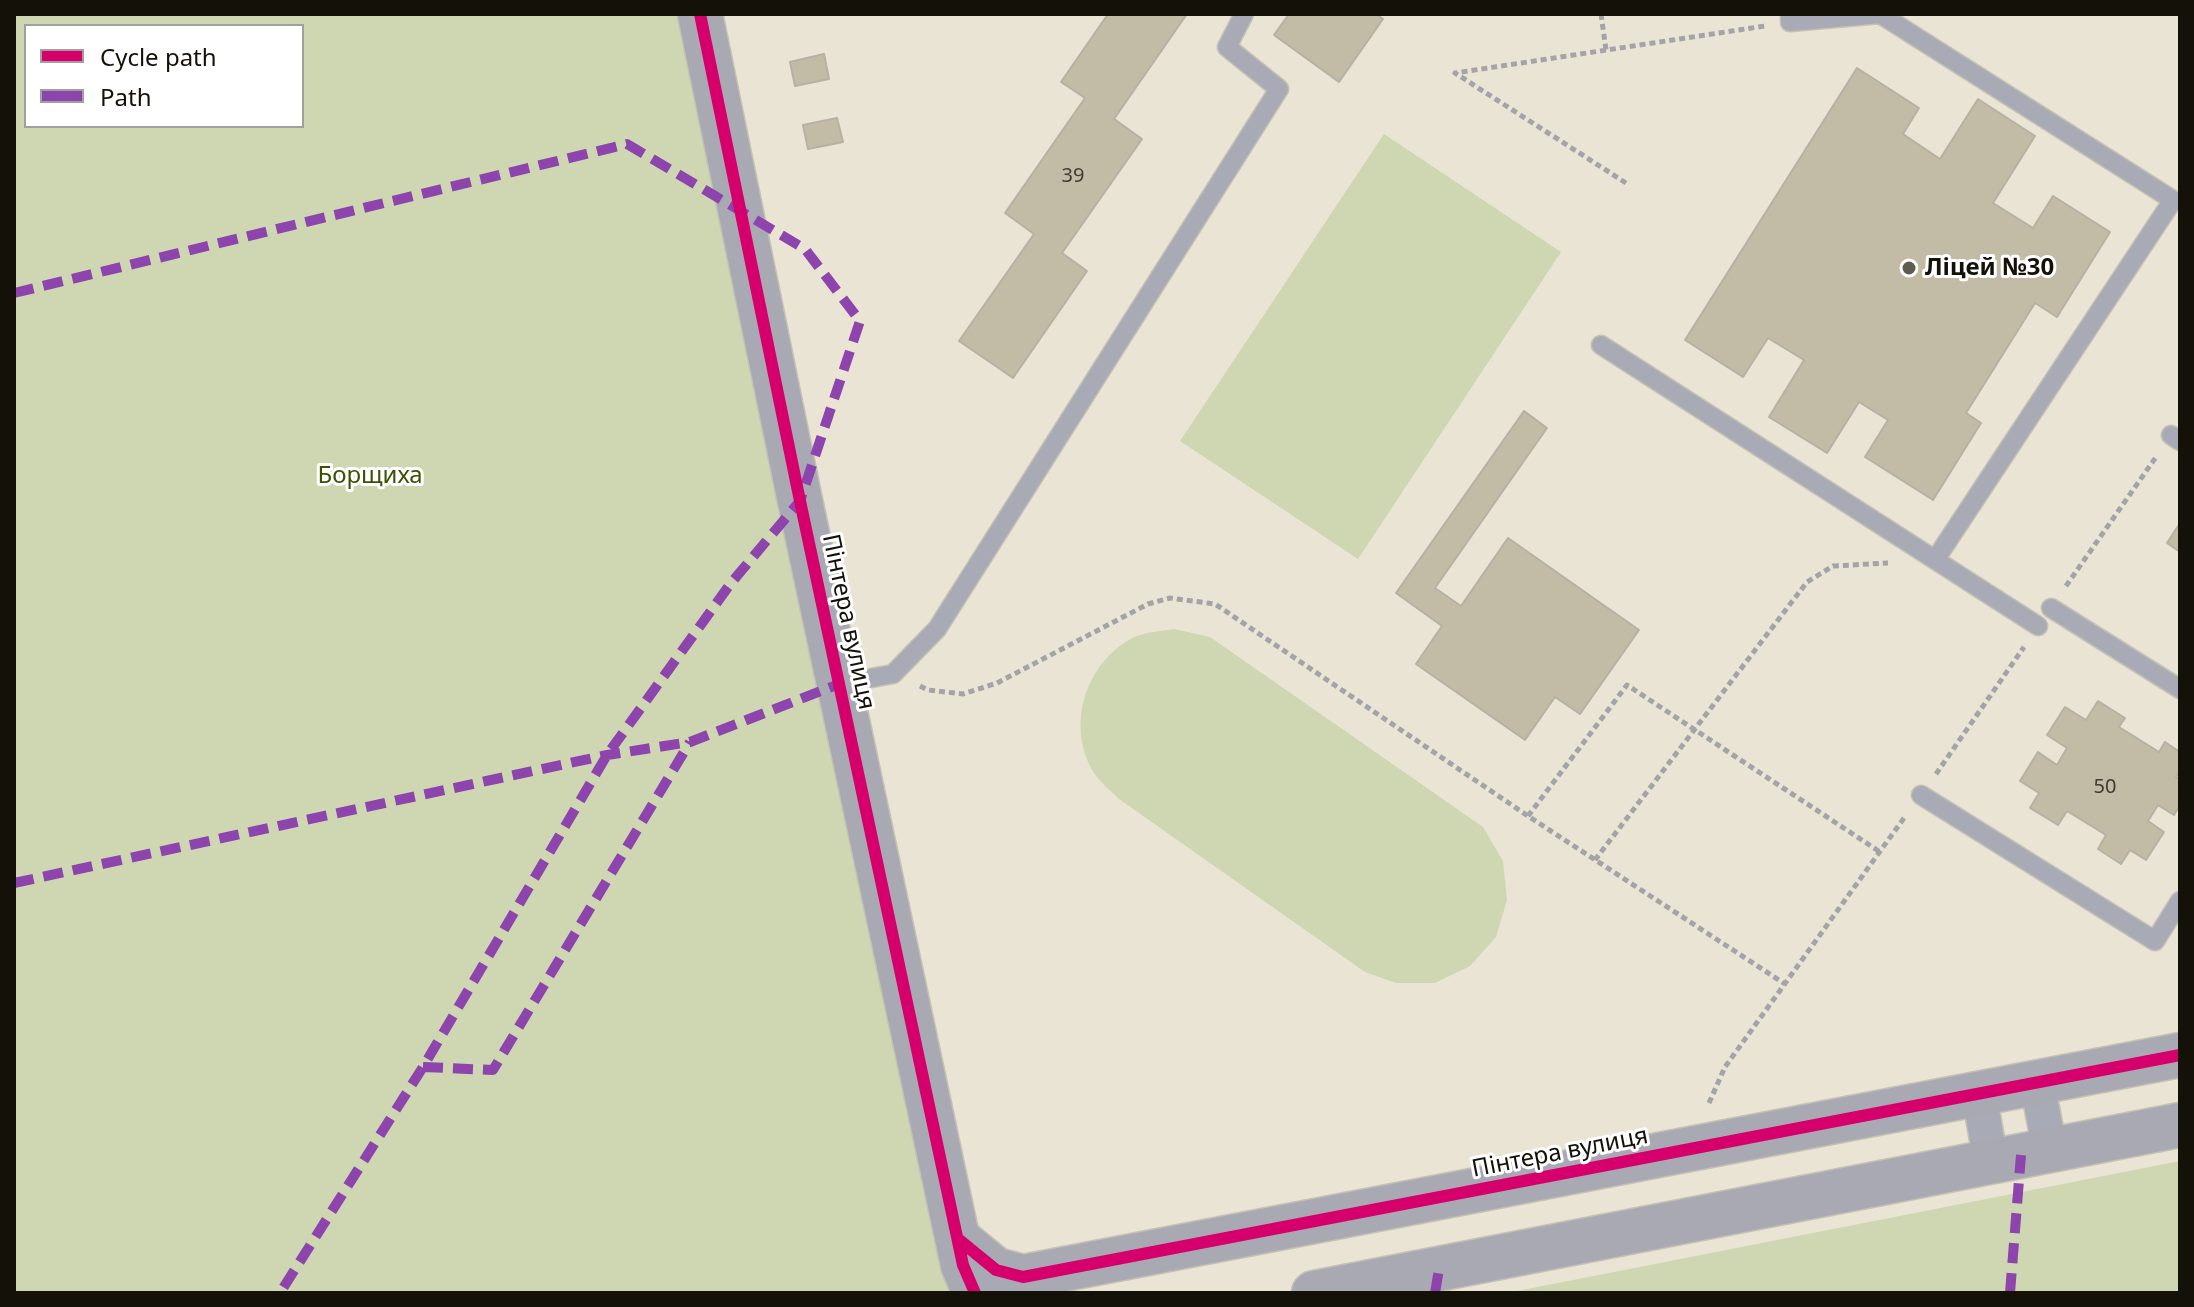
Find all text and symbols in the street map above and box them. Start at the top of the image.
legend [24,24,304,128]
text: Cycle path [100,40,217,73]
text: Path [100,80,151,113]
house number: 39 [1062,164,1084,188]
place label: Ліцей №30 [1925,254,2054,282]
marker: Ліцей №30 [1900,259,1918,277]
park label: Борщиха [317,462,423,490]
street label: Пінтера вулиця [815,532,881,712]
house number: 50 [2094,775,2116,799]
street label: Пінтера вулиця [1470,1122,1650,1184]

